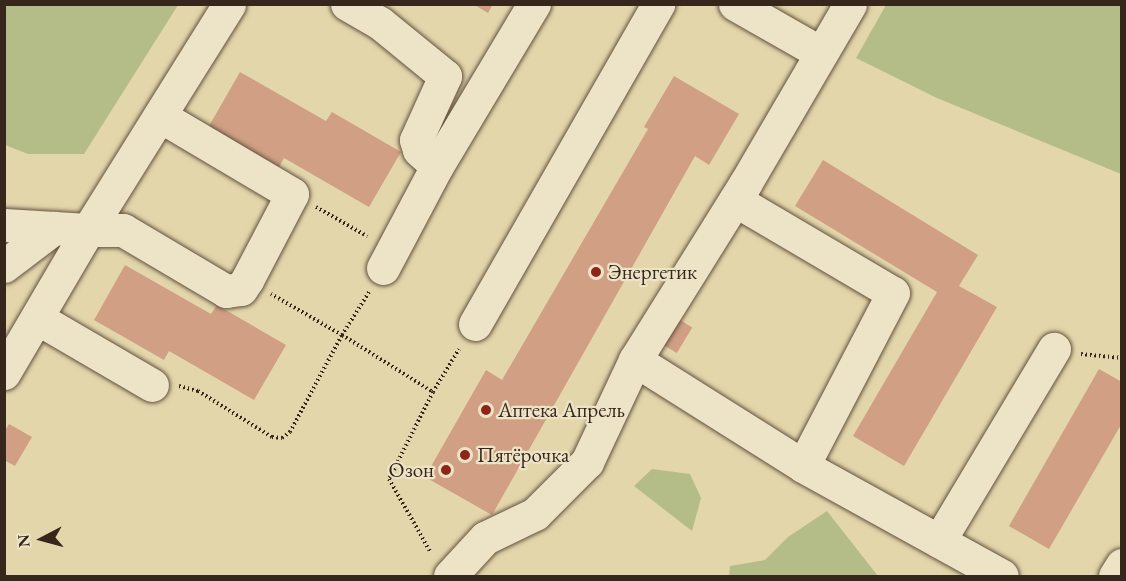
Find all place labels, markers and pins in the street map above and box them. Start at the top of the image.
place label: Энергетик [608,259,697,285]
marker: Энергетик [589,265,603,279]
place label: Аптека Апрель [498,397,625,423]
marker: Аптека Апрель [479,403,493,417]
place label: Пятёрочка [477,442,569,468]
marker: Пятёрочка [458,448,472,462]
place label: Озон [389,457,434,483]
marker: Озон [439,463,453,477]

